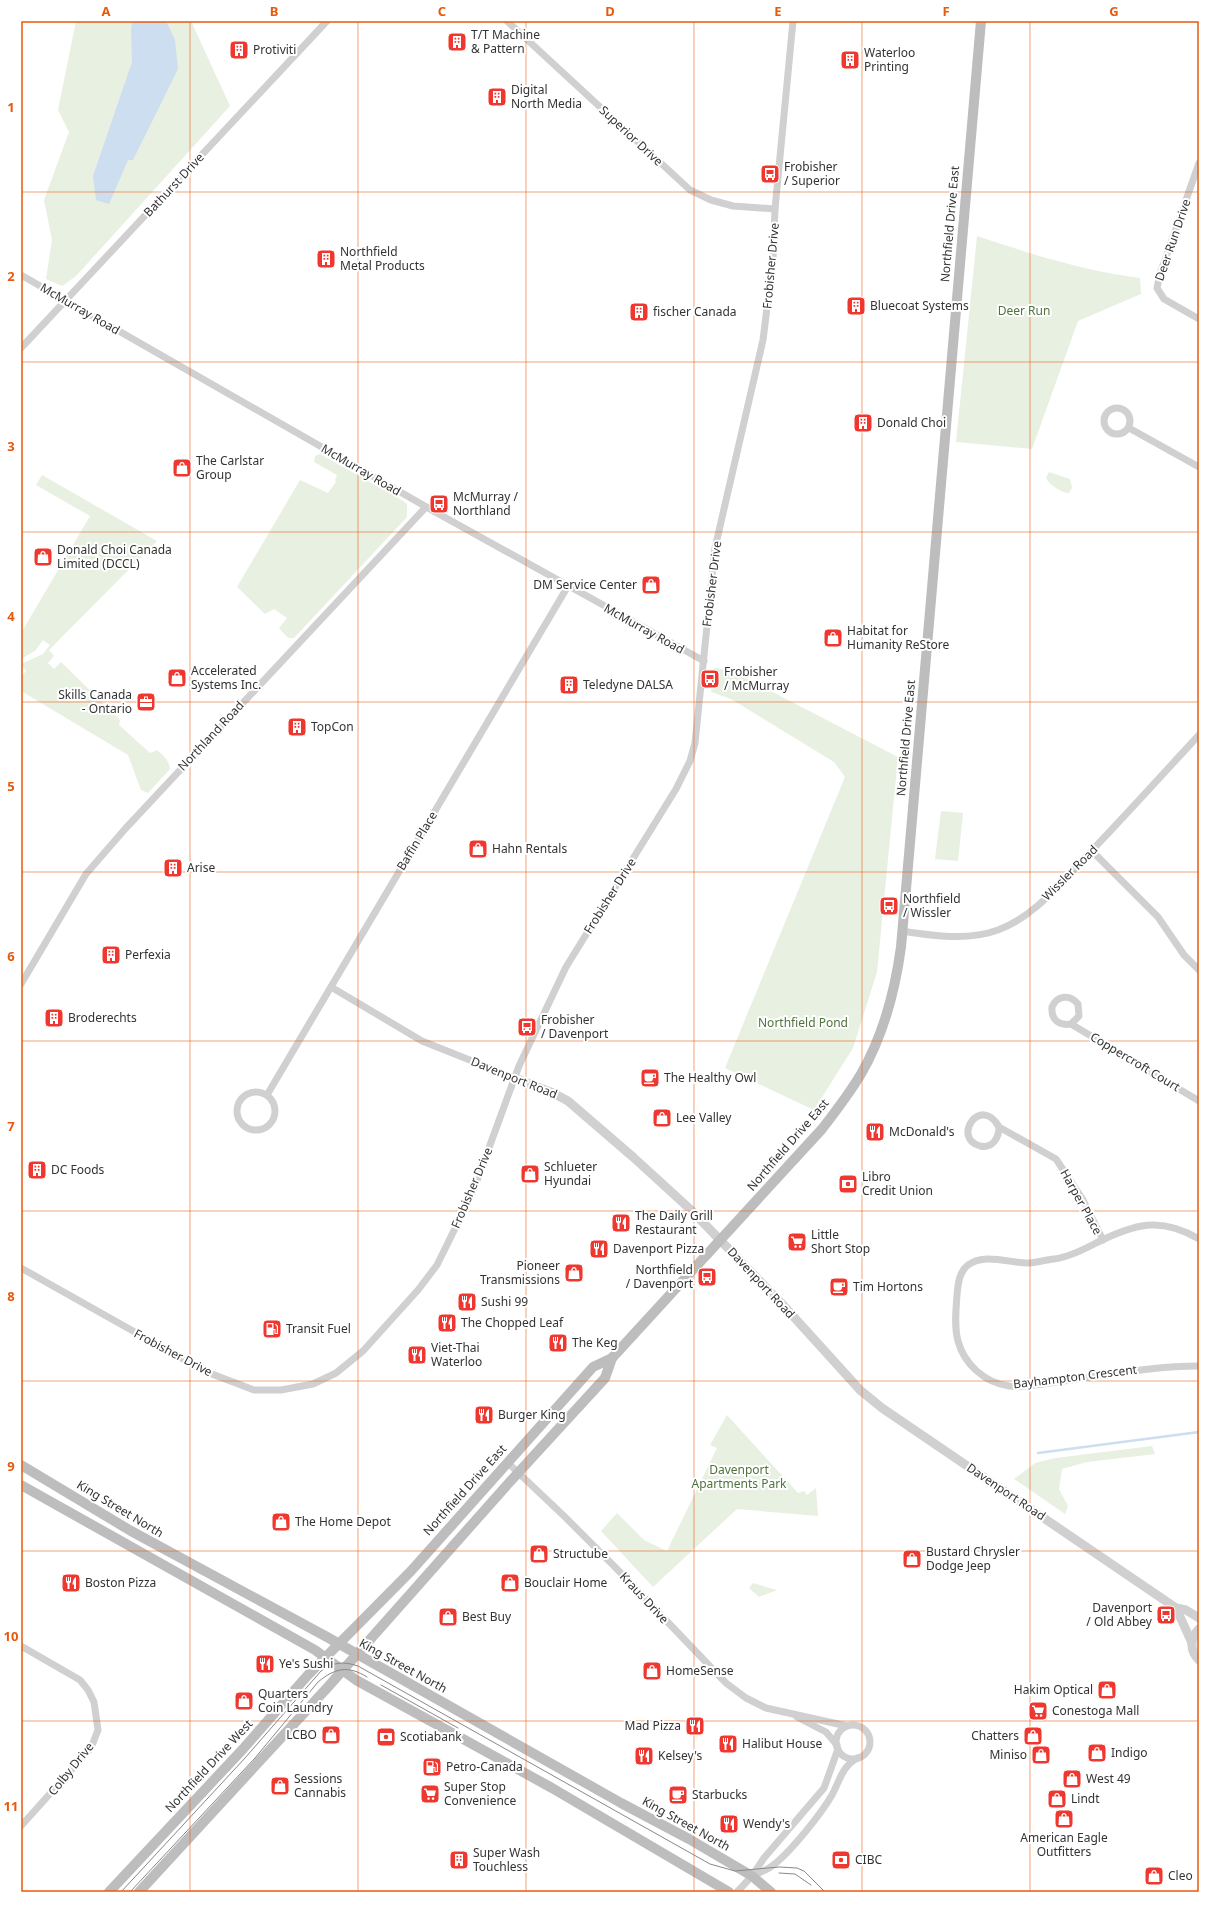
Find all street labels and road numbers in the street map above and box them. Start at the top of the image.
street label: Superior Drive [596,102,667,170]
street label: Bathurst Drive [140,149,208,220]
street label: Northfield Drive East [936,164,963,283]
street label: Deer Run Drive [1151,196,1195,283]
street label: Frobisher Drive [758,222,783,310]
street label: McMurray Road [37,279,123,338]
street label: McMurray Road [318,440,404,499]
street label: Frobisher Drive [698,540,725,628]
street label: McMurray Road [601,599,687,658]
street label: Northfield Drive East [892,678,919,797]
street label: Northland Road [174,697,247,774]
street label: Baffin Place [392,808,441,873]
street label: Wissler Road [1038,841,1101,904]
street label: Frobisher Drive [579,854,640,937]
street label: Coppercroft Court [1087,1028,1184,1095]
street label: Davenport Road [469,1052,560,1103]
street label: Northfield Drive East [743,1094,833,1194]
street label: Frobisher Drive [447,1145,496,1231]
street label: Harper Place [1056,1166,1107,1238]
street label: Davenport Road [724,1243,799,1322]
street label: Frobisher Drive [131,1325,216,1380]
street label: Bayhampton Crescent [1012,1360,1138,1393]
street label: Northfield Drive East [419,1440,511,1539]
street label: Davenport Road [964,1459,1049,1524]
street label: King Street North [74,1476,167,1541]
street label: Kraus Drive [616,1568,673,1627]
street label: King Street North [356,1634,450,1697]
street label: Northfield Drive West [161,1715,257,1816]
street label: Colby Drive [44,1738,97,1799]
street label: King Street North [639,1792,733,1855]

